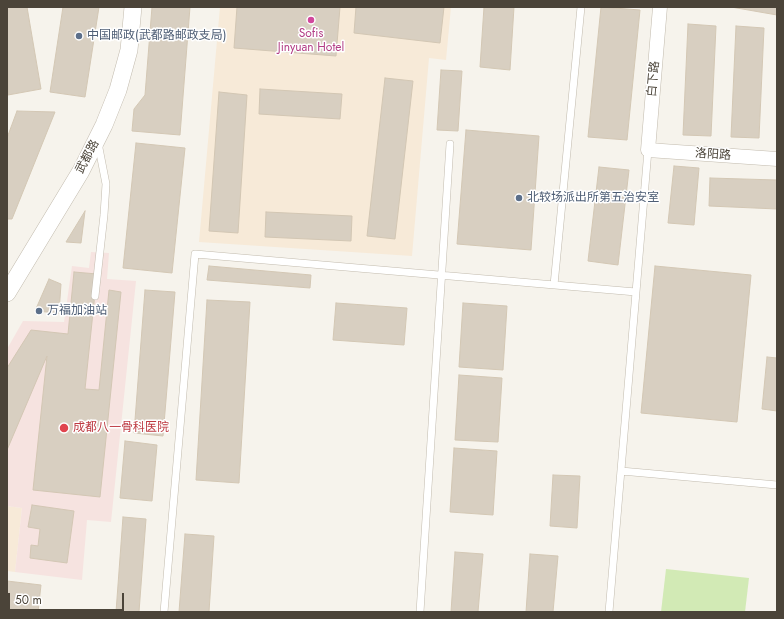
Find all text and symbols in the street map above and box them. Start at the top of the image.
marker: Sofis Jinyuan Hotel [306,15,316,25]
place label: Sofis Jinyuan Hotel [278,27,344,55]
place label: 中国邮政(武都路邮政支局) [87,29,226,43]
marker: 中国邮政(武都路邮政支局) [74,31,84,41]
street label: 白下路 [645,60,663,98]
street label: 武都路 [73,138,103,176]
street label: 洛阳路 [695,147,731,163]
place label: 北较场派出所第五治安室 [527,191,659,205]
marker: 北较场派出所第五治安室 [514,193,524,203]
place label: 万福加油站 [47,304,107,318]
marker: 万福加油站 [34,306,44,316]
place label: 成都八一骨科医院 [73,421,169,435]
marker: 成都八一骨科医院 [58,422,70,434]
scale bar [10,585,126,611]
text: 50 m [15,591,42,609]

